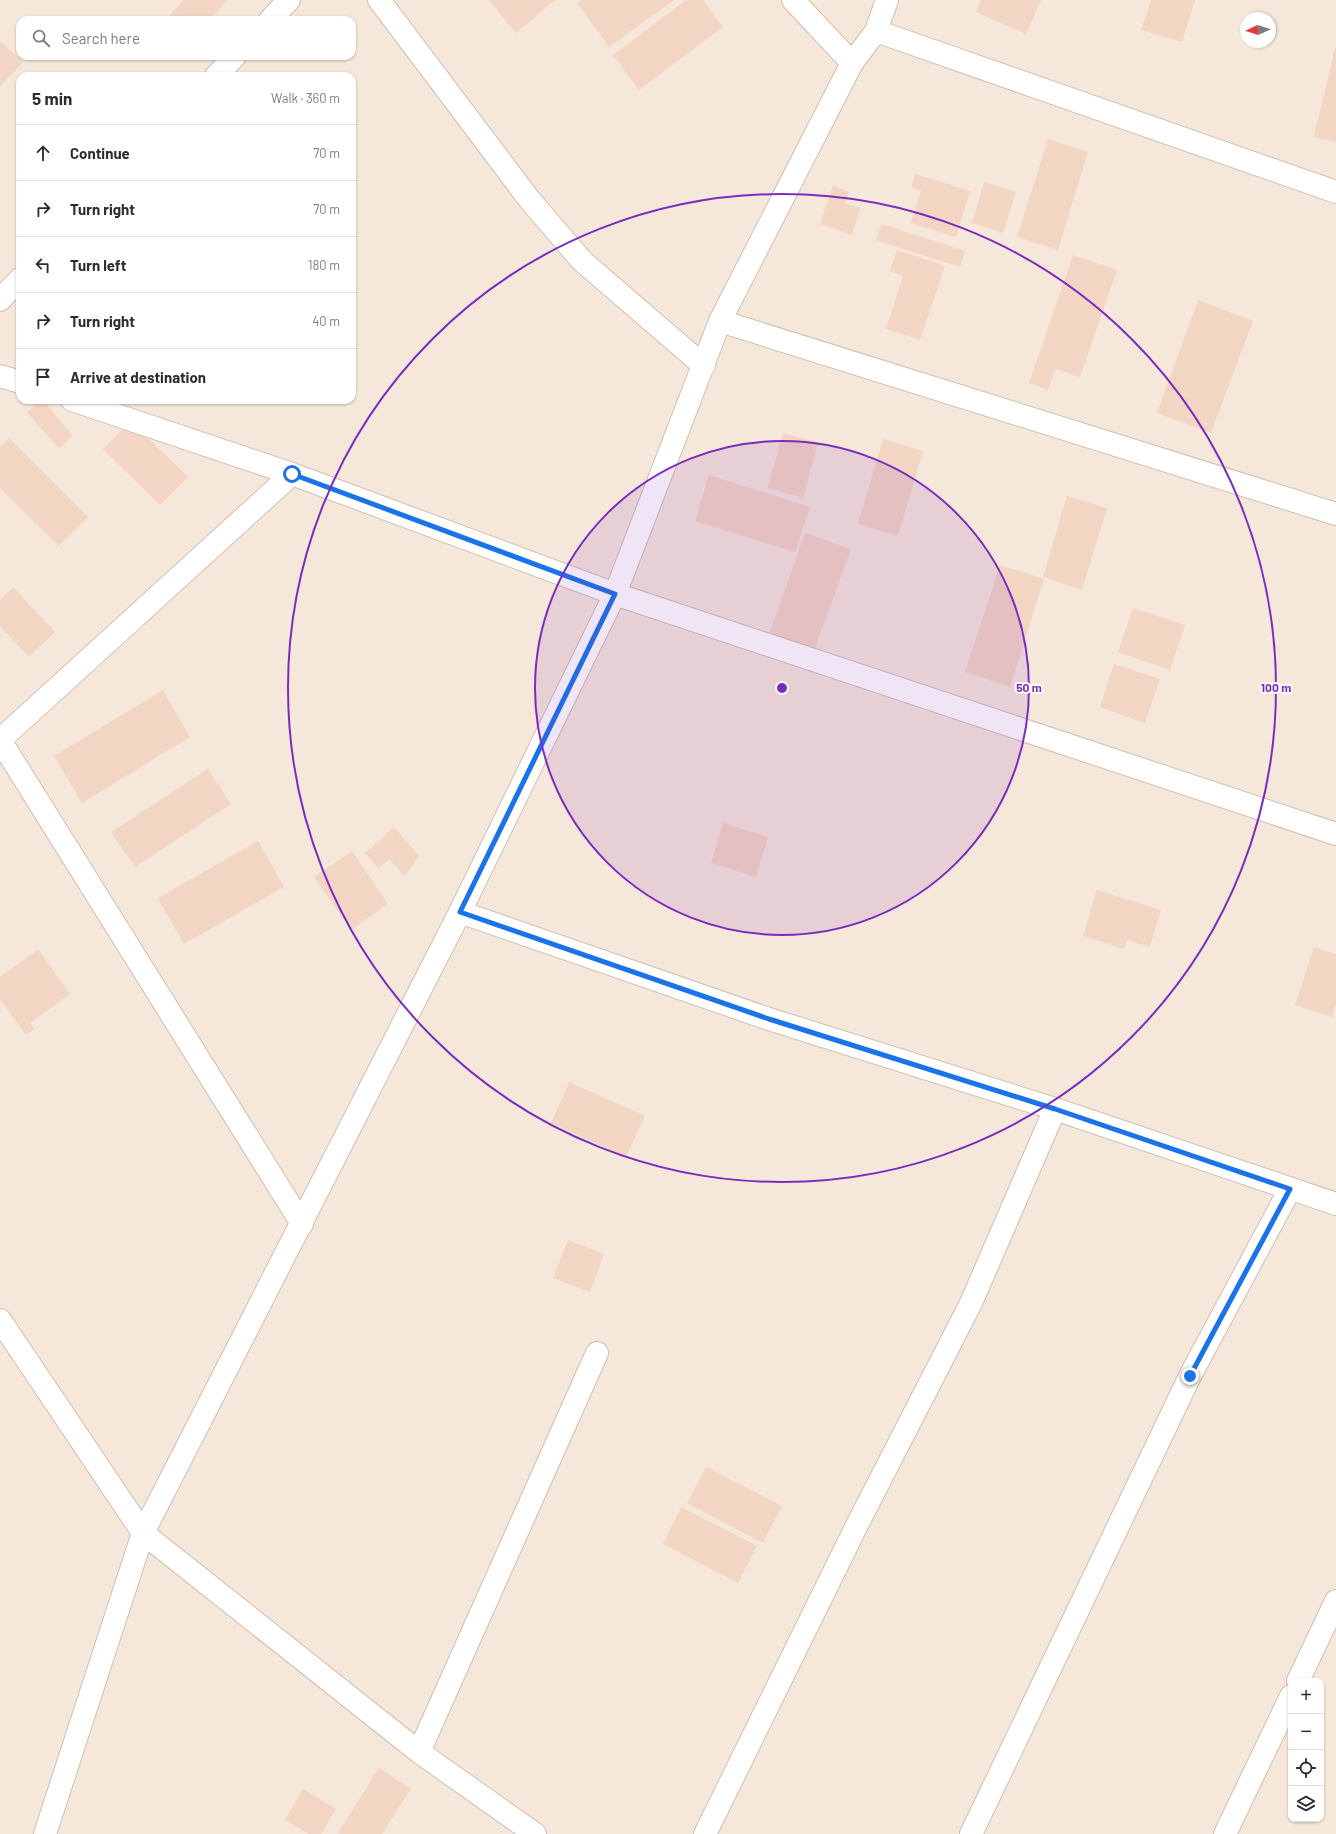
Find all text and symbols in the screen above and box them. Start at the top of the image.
north arrow [1240,12,1276,48]
search box [16,16,356,60]
icon: search [30,27,52,49]
text: Search here [62,29,140,47]
text: 5 min [32,88,72,108]
text: Walk · 360 m [271,90,340,106]
icon: ahead [32,142,54,164]
text: Continue [70,144,130,162]
text: 70 m [313,145,340,161]
icon: right [32,198,54,220]
text: Turn right [70,200,135,218]
text: 70 m [313,201,340,217]
icon: left [32,254,54,276]
text: Turn left [70,256,126,274]
text: 180 m [308,257,340,273]
icon: right [32,310,54,332]
text: Turn right [70,312,135,330]
text: 40 m [312,313,340,329]
icon: arrive [32,366,54,388]
text: Arrive at destination [70,368,206,386]
route start [283,465,301,483]
text: 50 m [1016,680,1042,694]
text: 100 m [1261,680,1291,694]
centre of rings [775,681,789,695]
route end [1181,1367,1199,1385]
map controls [1288,1678,1324,1822]
button: + [1288,1678,1324,1714]
button: − [1288,1714,1324,1750]
button: locate [1288,1750,1324,1786]
button: layers [1288,1786,1324,1822]

